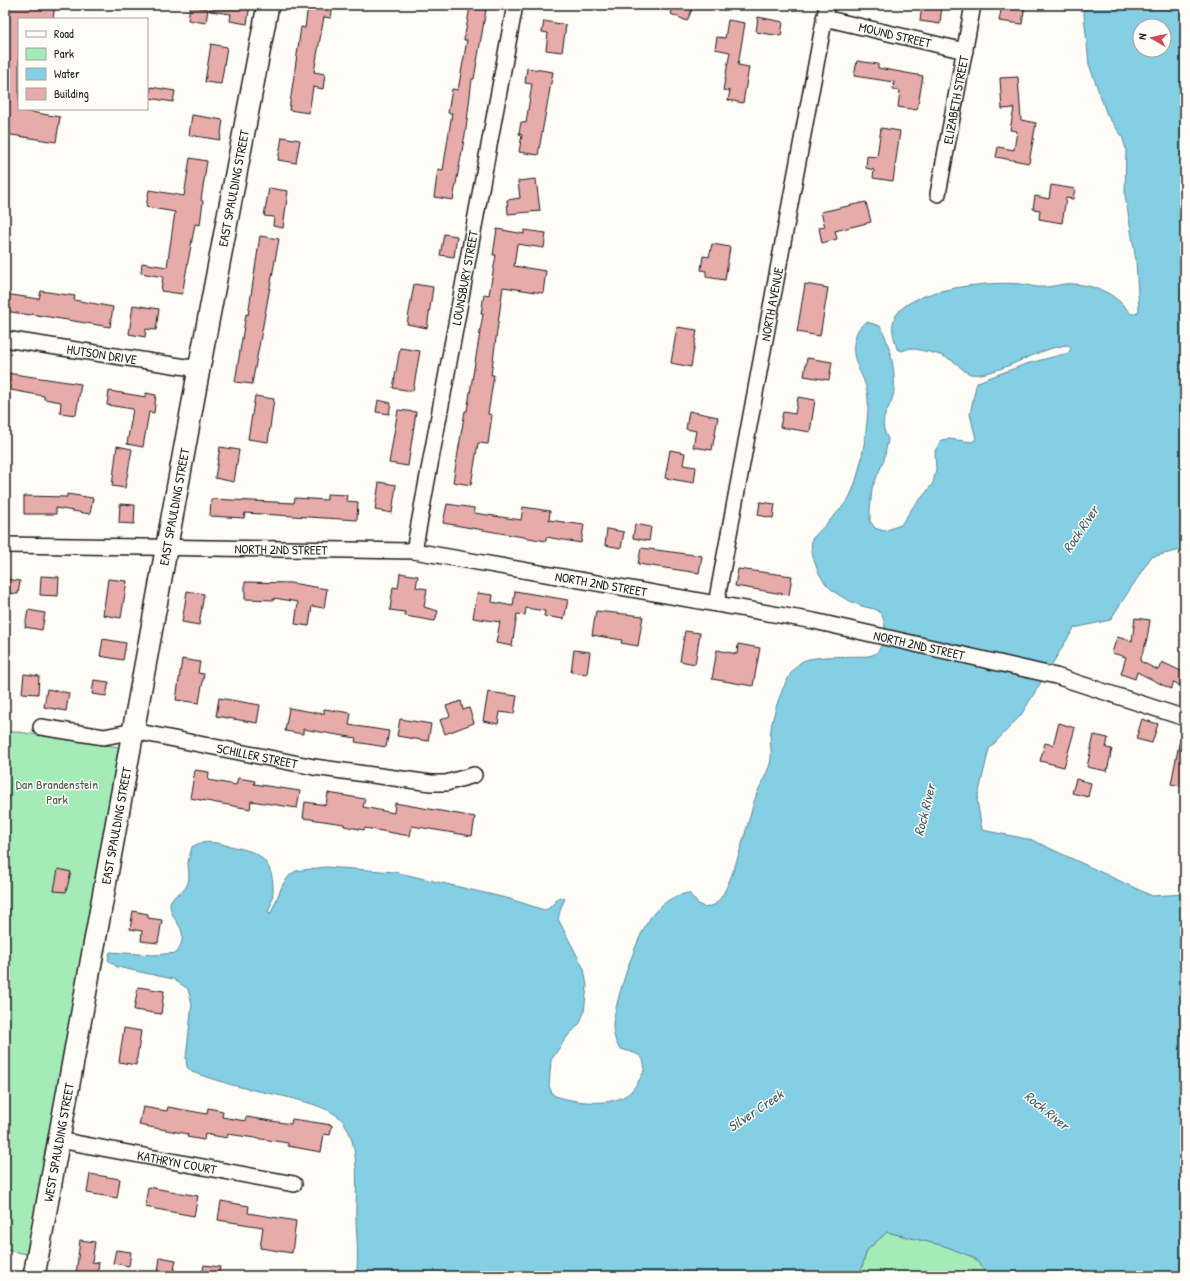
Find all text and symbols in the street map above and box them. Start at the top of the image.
street label: MOUND STREET [857,17,934,52]
legend [18,18,148,110]
north arrow [1132,18,1172,58]
text: Road [54,25,74,42]
text: N [1135,32,1150,40]
text: Park [54,45,74,62]
street label: ELIZABETH STREET [938,53,973,145]
text: Water [54,65,80,82]
text: Building [54,85,89,102]
street label: EAST SPAULDING STREET [213,127,253,248]
street label: LOUNSBURY STREET [447,228,482,327]
street label: NORTH AVENUE [756,266,787,342]
street label: HUTSON DRIVE [66,340,138,368]
street label: EAST SPAULDING STREET [154,446,194,567]
water label: Rock River [1057,501,1103,556]
street label: NORTH 2ND STREET [234,539,329,559]
street label: NORTH 2ND STREET [554,567,649,601]
street label: NORTH 2ND STREET [872,626,967,664]
street label: SCHILLER STREET [215,739,300,773]
street label: EAST SPAULDING STREET [96,764,136,885]
park label: Dan Brandenstein Park [16,775,98,808]
water label: Rock River [908,781,940,838]
street label: WEST SPAULDING STREET [39,1080,78,1203]
water label: Silver Creek [724,1084,787,1136]
water label: Rock River [1021,1086,1075,1135]
street label: KATHRYN COURT [136,1146,219,1179]

